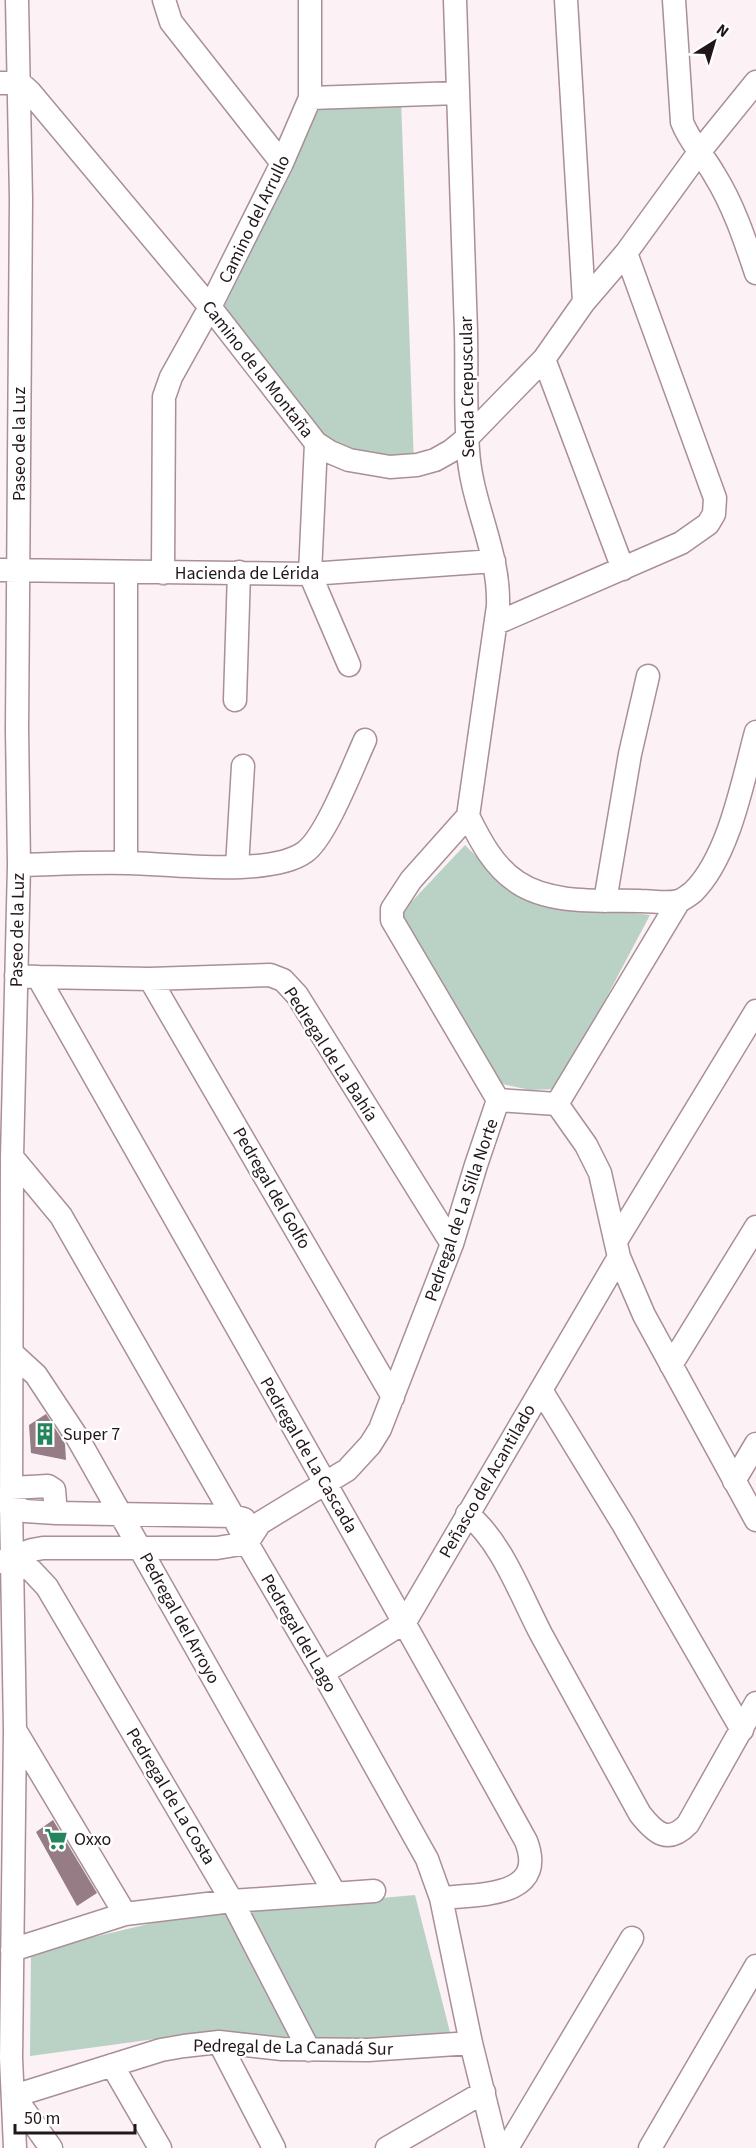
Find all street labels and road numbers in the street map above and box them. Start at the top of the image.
street label: Camino del Arrullo [213,151,296,288]
street label: Camino de la Montaña [196,295,319,443]
street label: Senda Crepuscular [454,315,481,458]
street label: Paseo de la Luz [7,387,32,501]
street label: Hacienda de Lérida [175,561,319,586]
street label: Paseo de la Luz [4,872,31,987]
street label: Pedregal de La Bahía [278,982,384,1127]
street label: Pedregal de La Silla Norte [418,1115,505,1305]
street label: Pedregal del Golfo [227,1123,317,1254]
street label: Pedregal de La Cascada [254,1373,364,1538]
street label: Peñasco del Acantilado [433,1400,542,1563]
street label: Pedregal del Arroyo [133,1548,226,1688]
street label: Pedregal del Lago [254,1569,343,1697]
street label: Pedregal de La Costa [120,1723,221,1869]
street label: Pedregal de La Canadá Sur [193,2033,394,2062]

